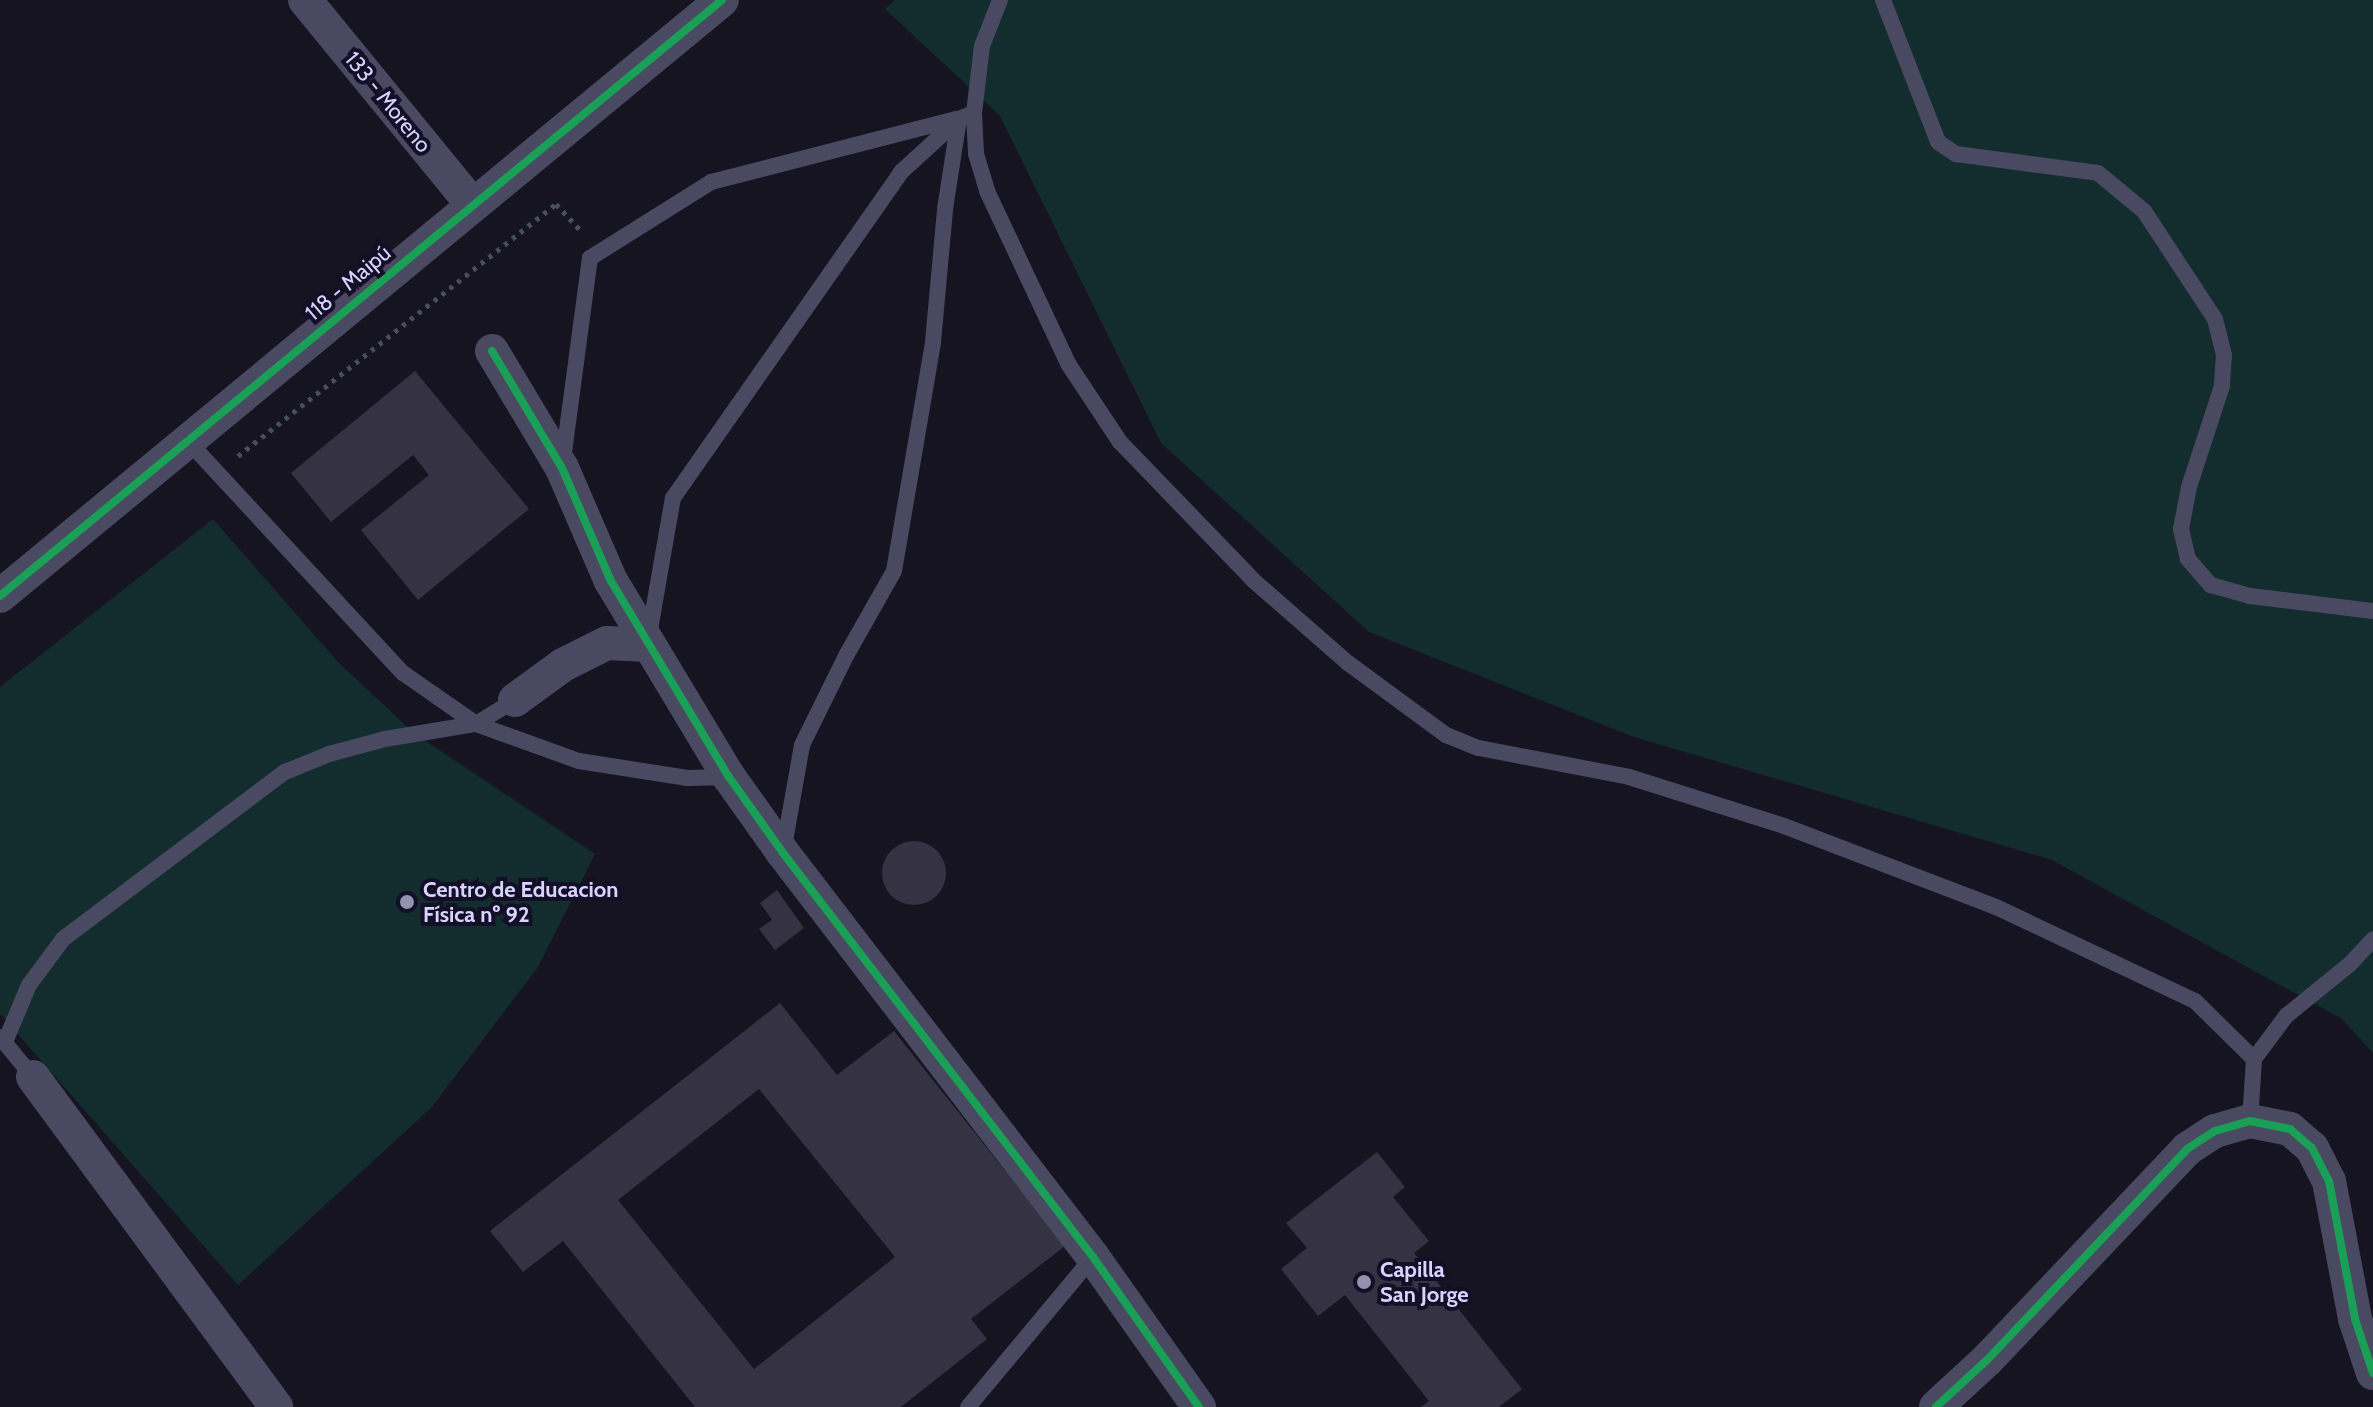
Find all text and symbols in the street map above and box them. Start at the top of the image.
street label: 133 - Moreno [339,46,437,158]
street label: 118 - Maipú [300,240,396,326]
place label: Centro de Educacion Física nº 92 [423,876,618,928]
marker: Centro de Educacion Física nº 92 [398,893,416,911]
place label: Capilla San Jorge [1380,1256,1469,1308]
marker: Capilla San Jorge [1355,1273,1373,1291]

